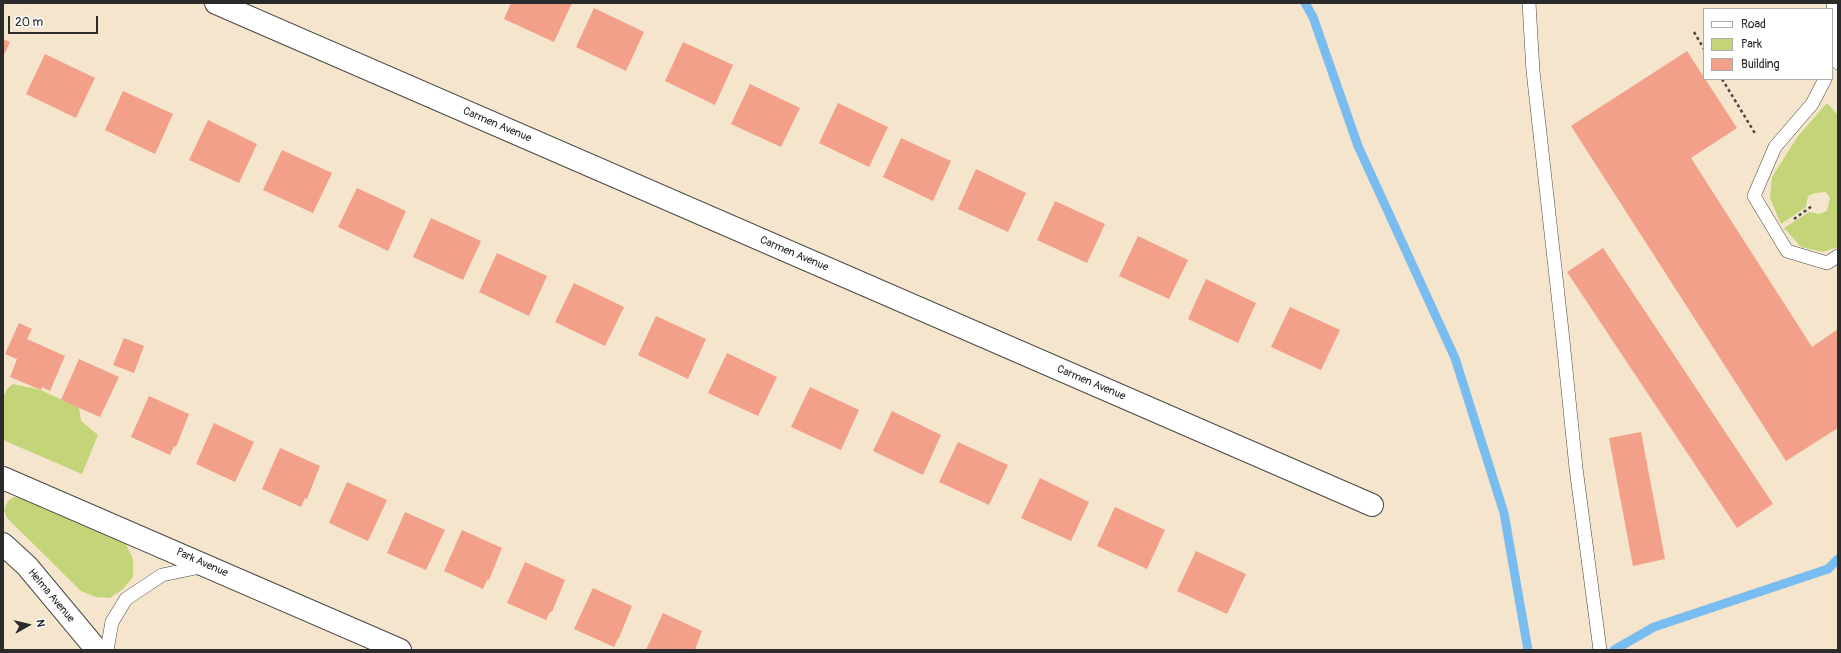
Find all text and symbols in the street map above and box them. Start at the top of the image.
scale bar [10,8,100,34]
legend [1703,8,1833,80]
text: 20 m [15,15,43,30]
text: Road [1741,17,1766,32]
text: Park [1741,37,1762,52]
text: Building [1741,57,1780,72]
street label: Carmen Avenue [461,105,533,145]
street label: Carmen Avenue [758,234,830,274]
street label: Carmen Avenue [1055,363,1127,403]
street label: Park Avenue [174,546,230,580]
street label: Helma Avenue [25,567,77,625]
north arrow [8,605,48,645]
text: N [33,619,47,628]

